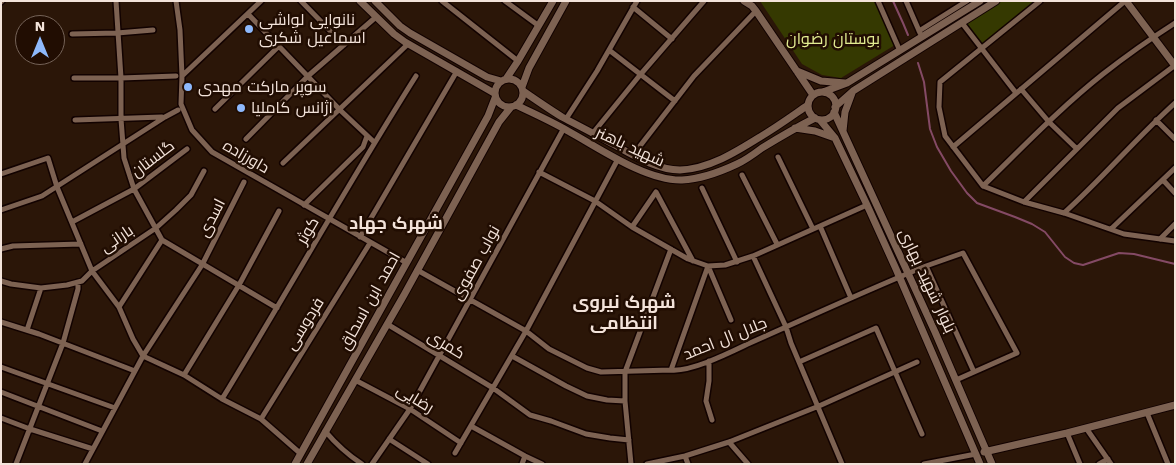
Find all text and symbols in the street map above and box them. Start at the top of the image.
place label: نانوایی لواشی اسماعیل شکری [259,10,366,48]
north arrow [15,15,65,65]
text: N [35,18,45,34]
marker: نانوایی لواشی اسماعیل شکری [243,23,255,35]
park label: بوستان رضوان [786,29,880,49]
place label: سوپر مارکت مهدی [198,77,326,97]
marker: سوپر مارکت مهدی [182,81,194,93]
place label: اژانس کاملیا [251,98,333,118]
marker: اژانس کاملیا [235,102,247,114]
street label: شهید باهنر [593,123,667,171]
street label: گلستان [127,136,179,182]
street label: داورزاده [219,136,273,178]
street label: اسدی [194,196,230,240]
district label: شهرک جهاد [349,213,443,235]
street label: کوثر [293,214,323,248]
street label: بارانی [97,221,137,257]
street label: نواب صفوی [448,222,504,304]
street label: بلوار شهید بهاری [894,226,960,336]
street label: احمد ابن اسحاق [335,249,405,353]
district label: شهرک نیروی انتظامی [572,292,676,334]
street label: فردوسی [281,294,329,354]
street label: جلال ال احمد [680,313,770,365]
street label: کمری [424,326,468,364]
street label: رضایی [393,380,437,418]

